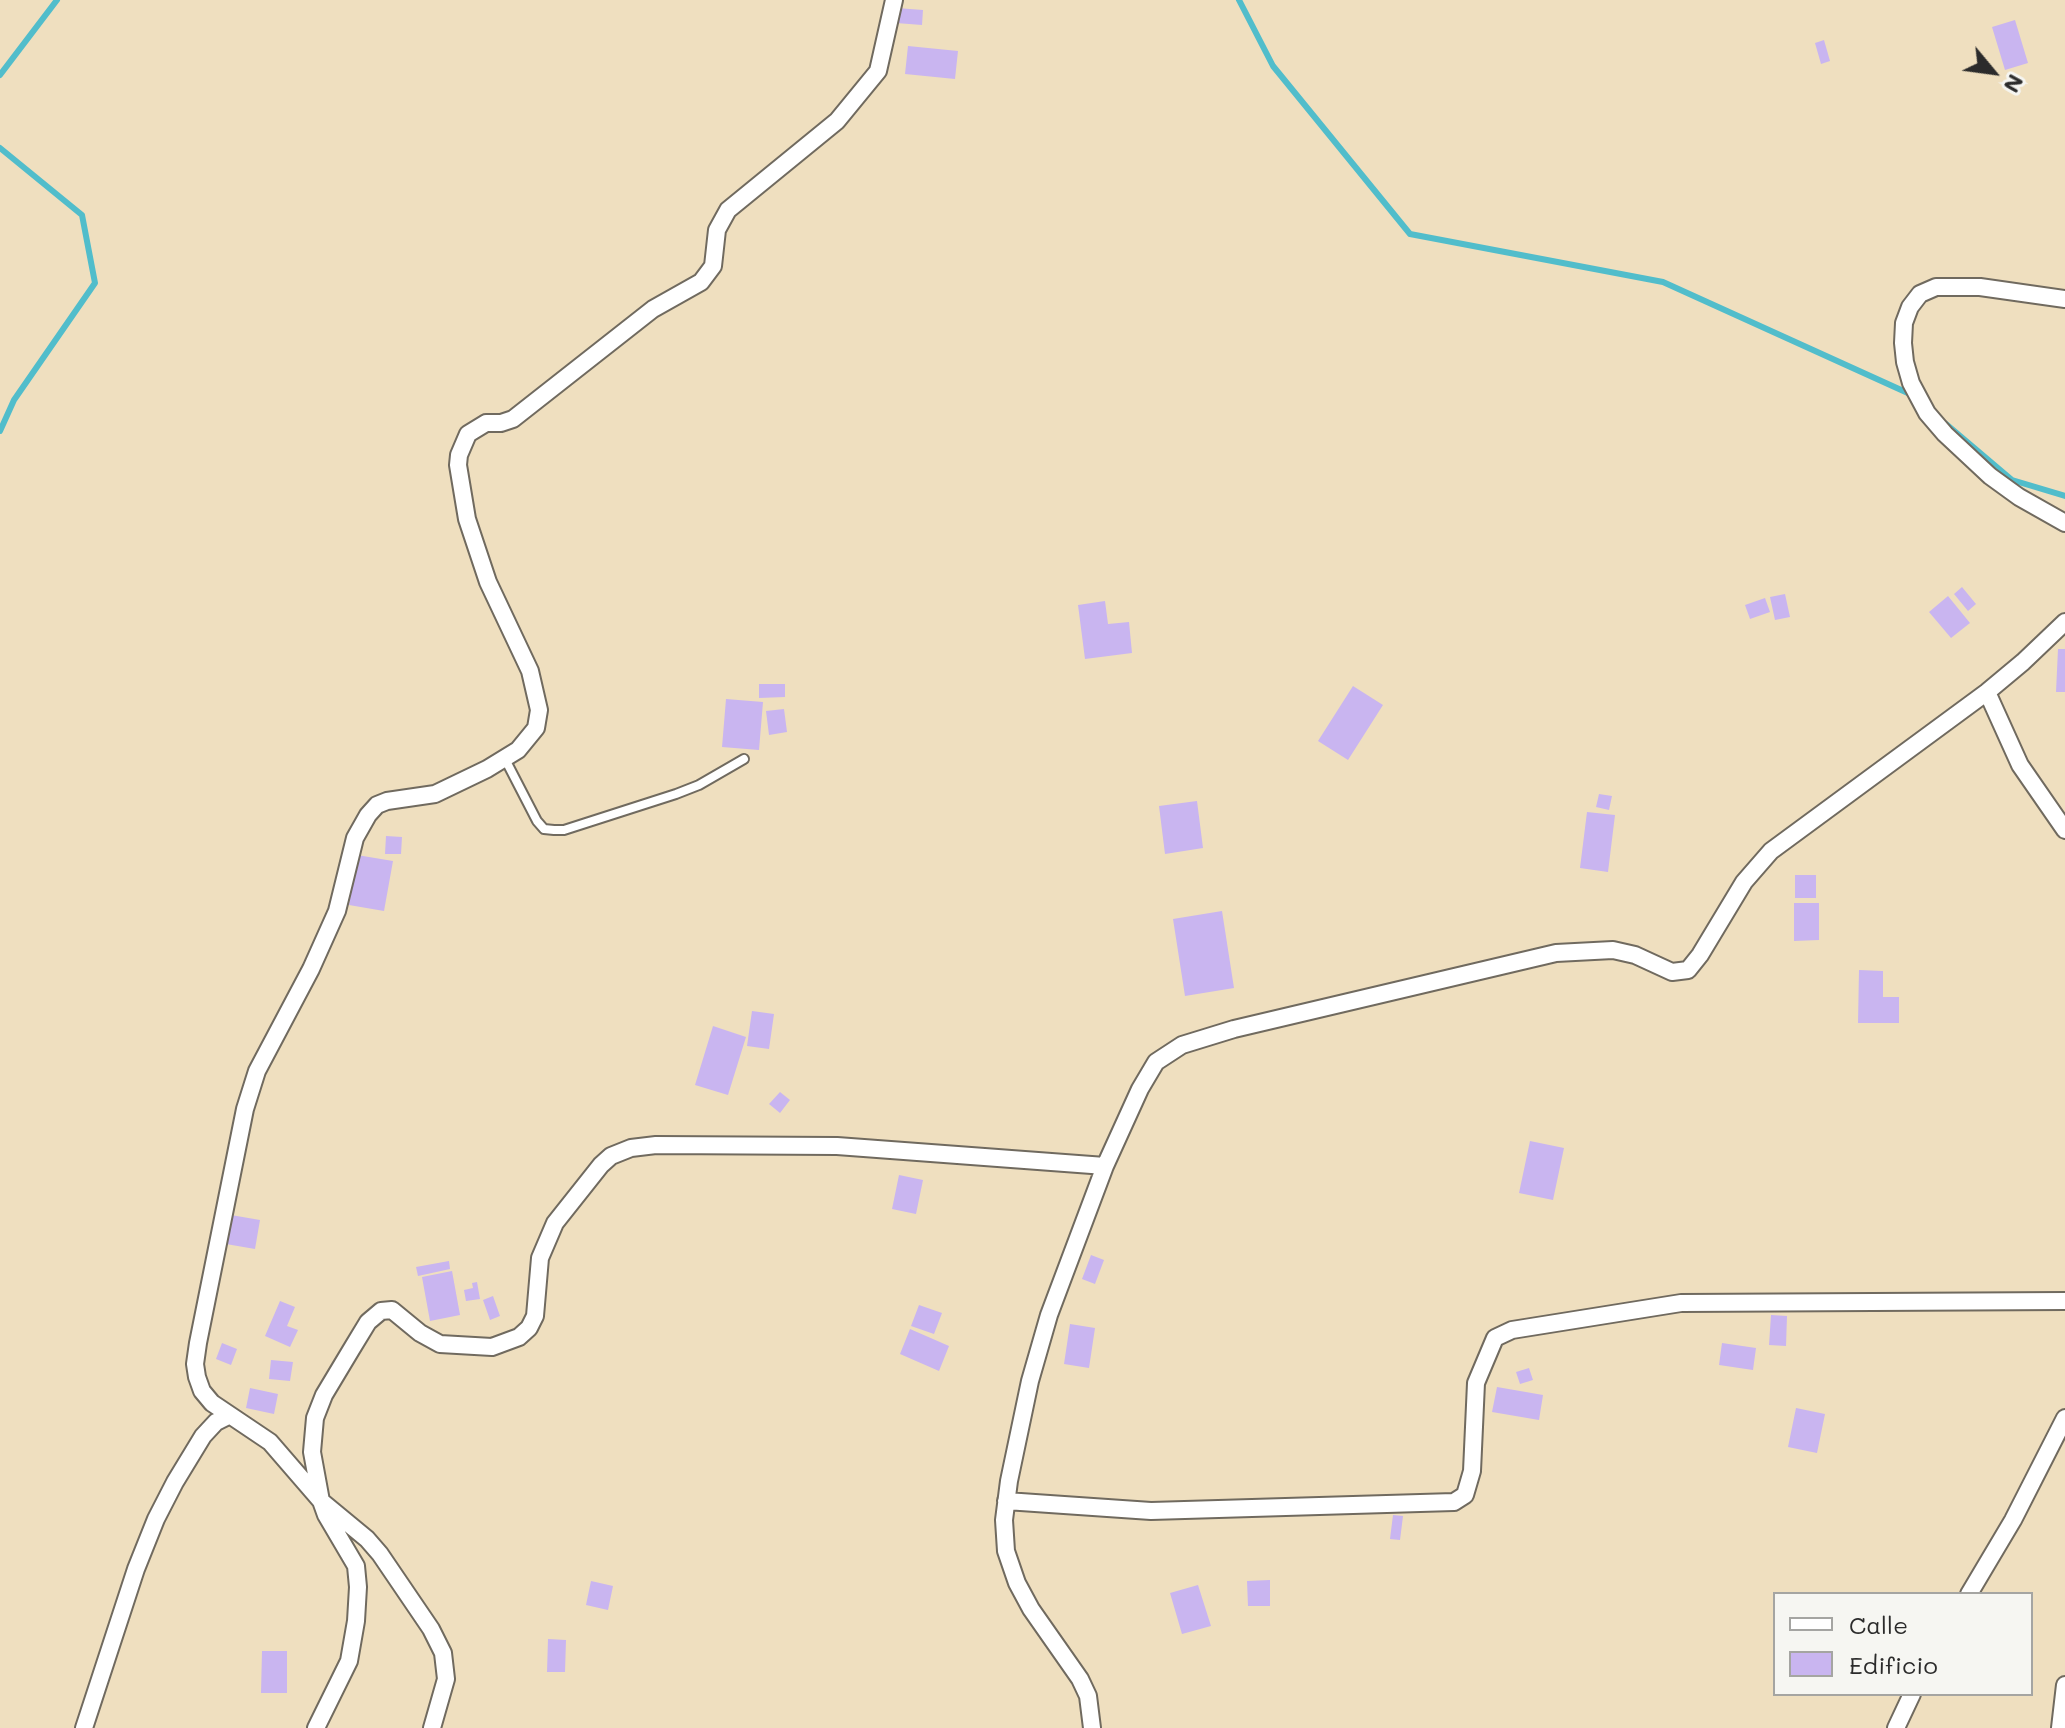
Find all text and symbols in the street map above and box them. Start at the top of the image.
north arrow [1953,32,2033,112]
text: N [1998,70,2031,98]
legend [1773,1592,2033,1696]
text: Calle [1849,1609,1908,1640]
text: Edificio [1849,1649,1938,1680]

